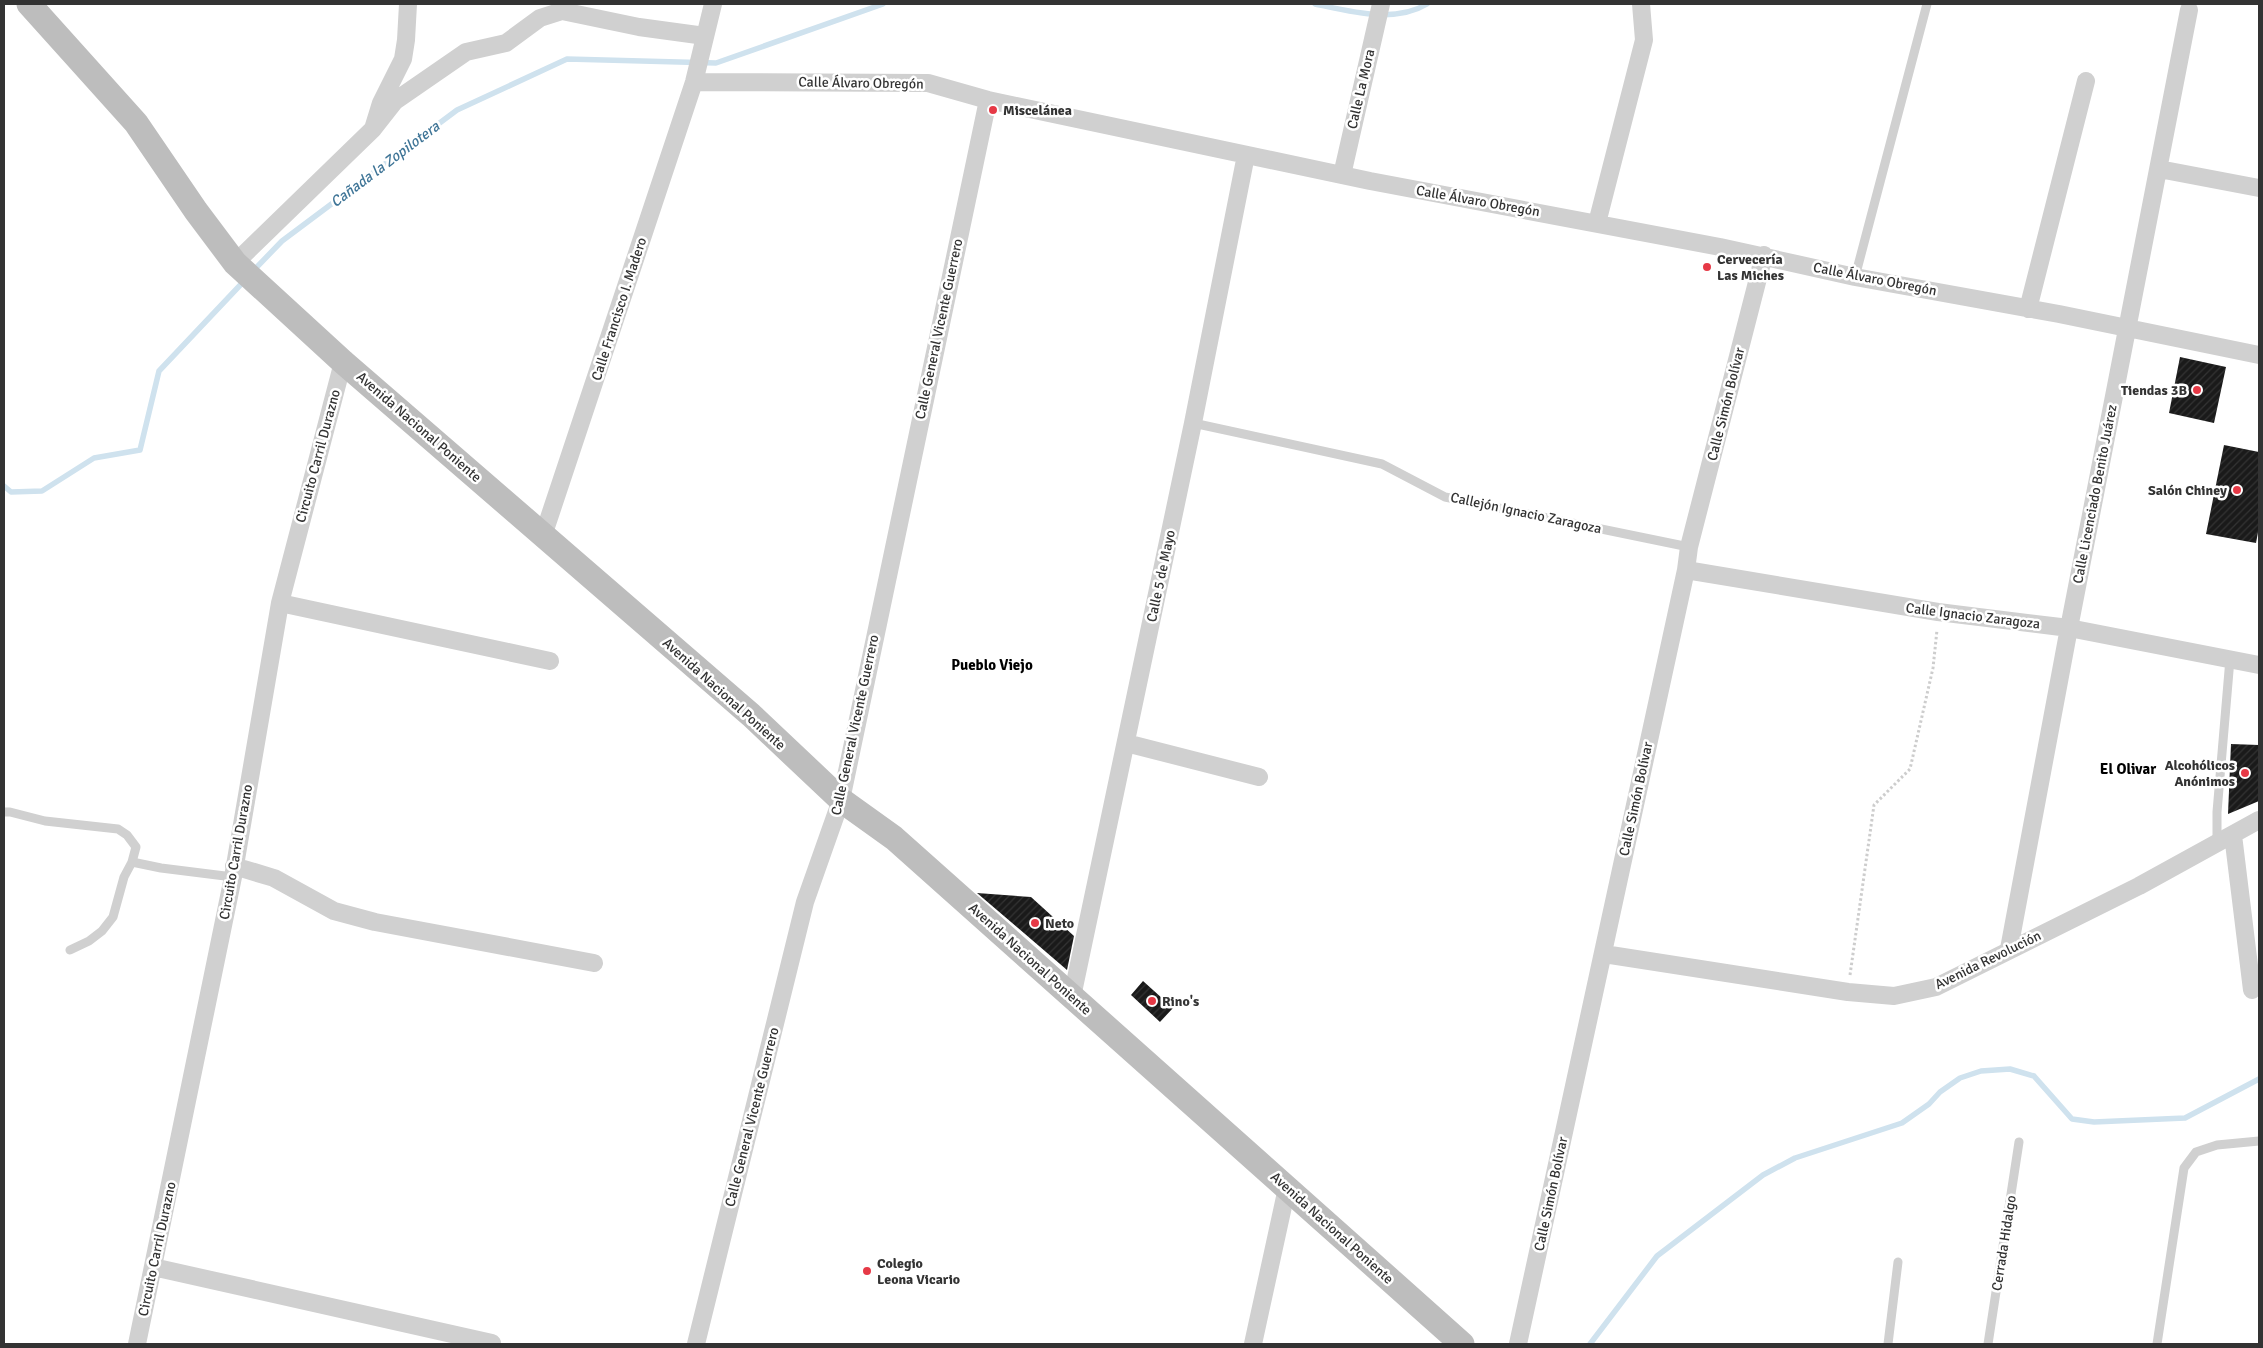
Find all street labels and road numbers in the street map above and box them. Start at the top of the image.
street label: Calle La Mora [1344,47,1378,131]
street label: Calle Álvaro Obregón [798,73,924,93]
street label: Calle Álvaro Obregón [1415,182,1541,220]
street label: Calle Francisco I. Madero [588,235,650,383]
street label: Calle General Vicente Guerrero [912,237,966,421]
street label: Calle Álvaro Obregón [1812,259,1938,299]
street label: Calle Simón Bolívar [1704,345,1749,462]
street label: Avenida Nacional Poniente [353,368,485,486]
street label: Circuito Carril Durazno [292,388,344,524]
street label: Calle Licenciado Benito Juárez [2069,403,2121,585]
street label: Callejón Ignacio Zaragoza [1449,489,1603,537]
street label: Calle 5 de Mayo [1143,528,1179,624]
street label: Calle Ignacio Zaragoza [1905,599,2041,633]
street label: Calle General Vicente Guerrero [828,633,882,817]
street label: Avenida Nacional Poniente [659,634,789,754]
street label: Calle Simón Bolívar [1616,740,1657,858]
street label: Circuito Carril Durazno [216,783,256,921]
street label: Avenida Nacional Poniente [965,899,1095,1019]
street label: Avenida Revolución [1932,927,2044,993]
street label: Calle General Vicente Guerrero [721,1026,783,1208]
street label: Calle Simón Bolívar [1531,1135,1572,1253]
street label: Avenida Nacional Poniente [1267,1168,1397,1288]
street label: Circuito Carril Durazno [134,1180,180,1318]
street label: Cerrada Hidalgo [1988,1194,2020,1292]

